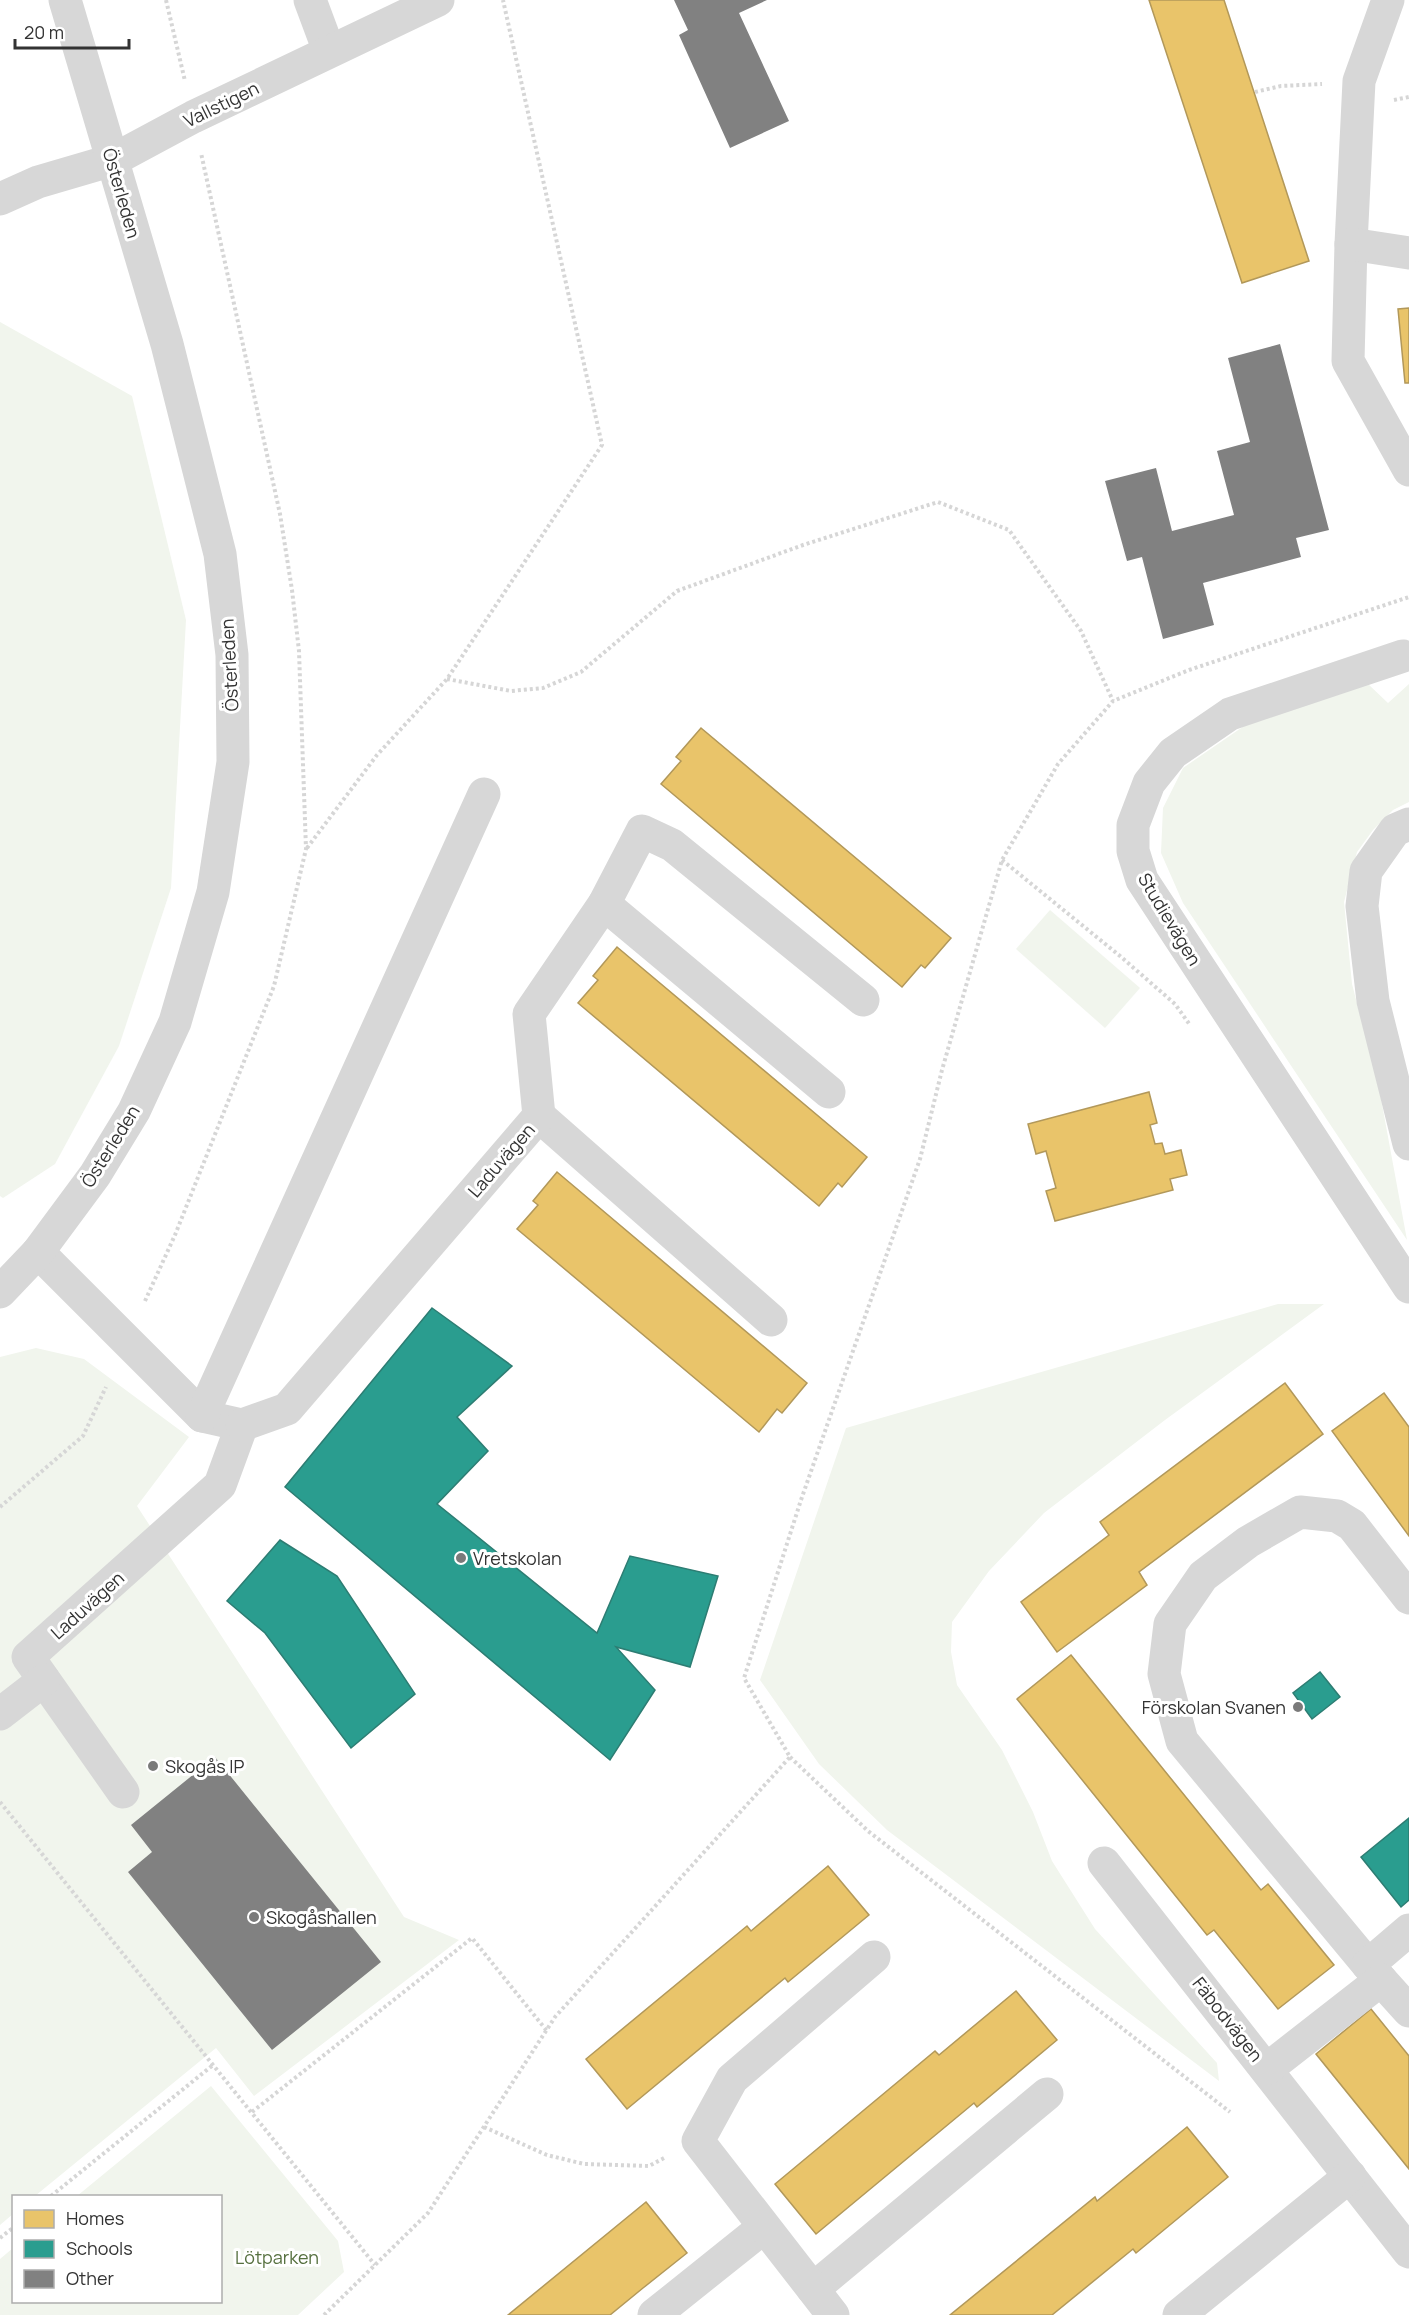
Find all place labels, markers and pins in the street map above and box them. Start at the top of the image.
place label: Vretskolan [473,1546,562,1570]
marker: Vretskolan [454,1551,468,1565]
place label: Förskolan Svanen [1142,1695,1286,1719]
marker: Förskolan Svanen [1291,1700,1305,1714]
place label: Skogås IP [165,1754,244,1778]
marker: Skogås IP [146,1759,160,1773]
place label: Skogåshallen [266,1905,377,1929]
marker: Skogåshallen [247,1910,261,1924]

